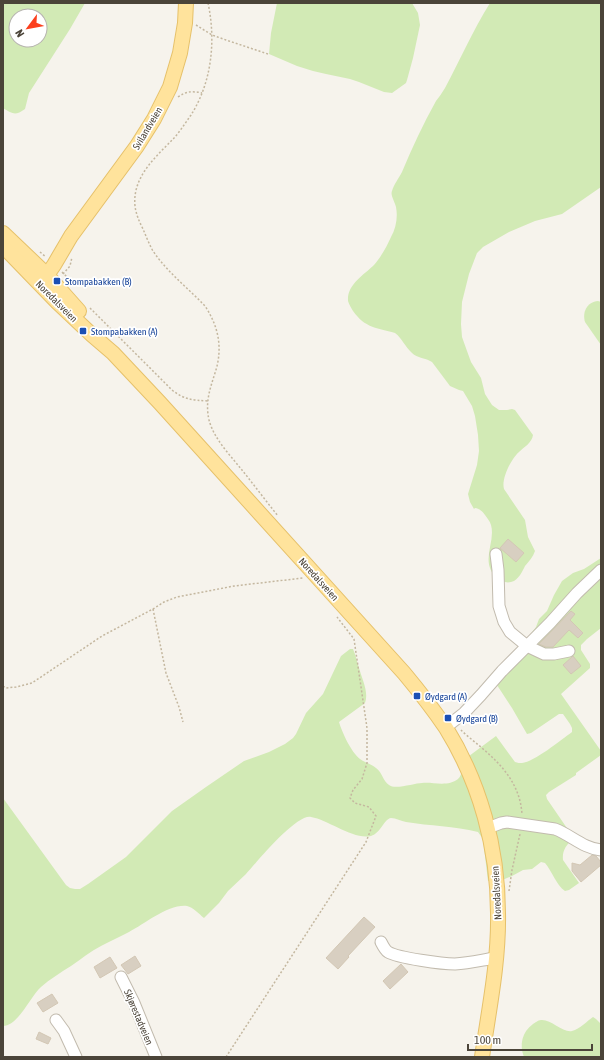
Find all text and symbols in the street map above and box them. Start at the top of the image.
north arrow [8,8,48,48]
text: N [13,27,26,39]
street label: Svilandveien [130,105,164,152]
marker: Stompabakken (B) [52,276,62,286]
place label: Stompabakken (B) [65,276,132,287]
street label: Noredalsveien [34,278,80,324]
marker: Stompabakken (A) [78,326,88,336]
place label: Stompabakken (A) [91,326,158,337]
street label: Noredalsveien [297,556,341,603]
marker: Øydgard (A) [412,691,422,701]
place label: Øydgard (A) [425,691,467,702]
marker: Øydgard (B) [443,713,453,723]
place label: Øydgard (B) [456,713,498,724]
street label: Noredalsveien [490,866,503,920]
street label: Skjørestadveien [122,988,155,1047]
scale bar [468,1026,592,1052]
text: 100 m [474,1033,501,1047]

